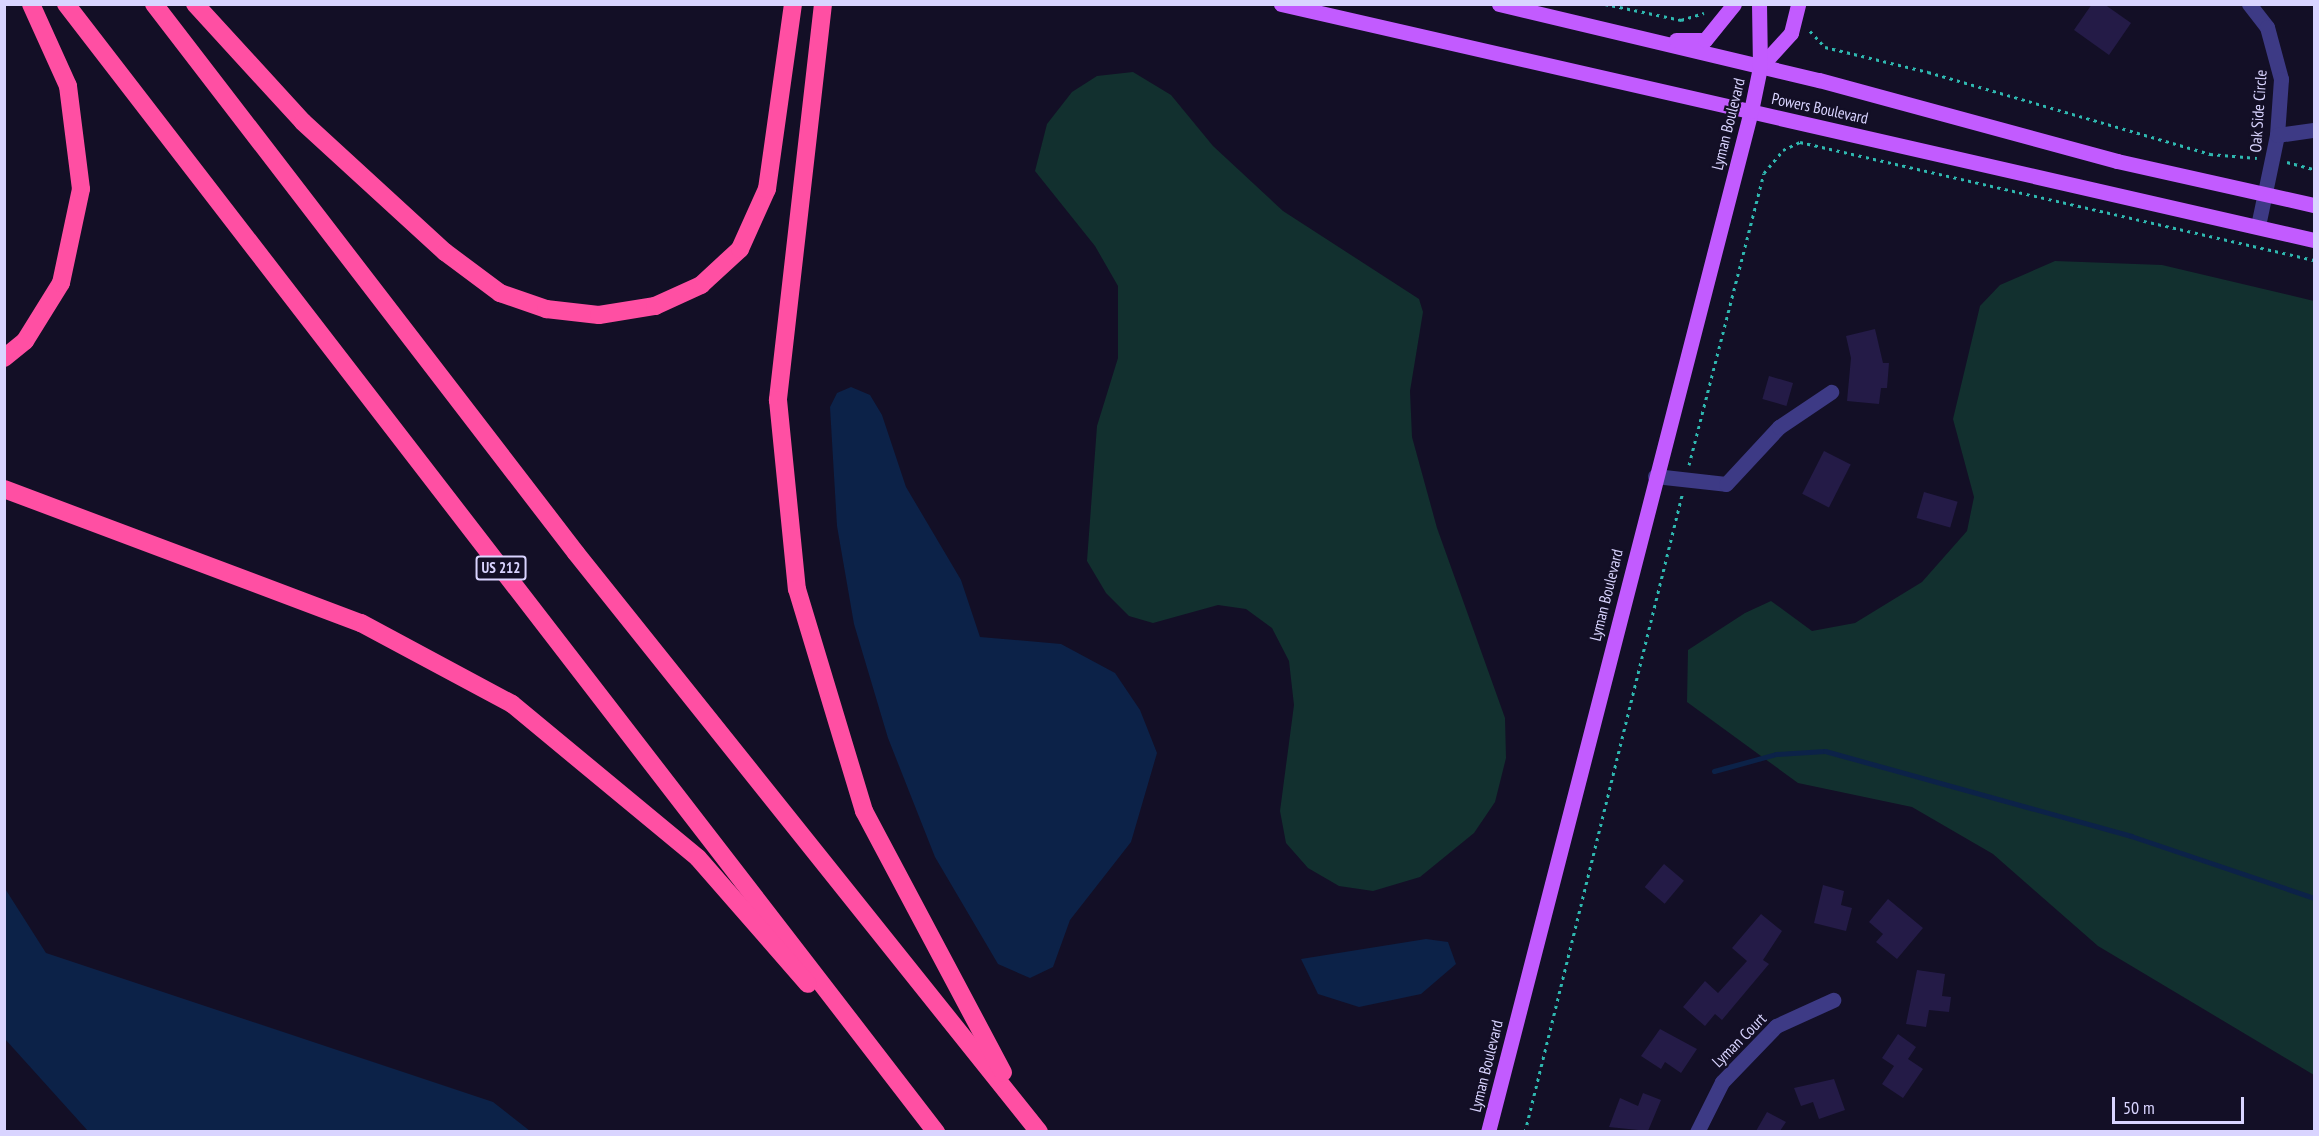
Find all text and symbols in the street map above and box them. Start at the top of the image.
street label: Oak Side Circle [2246,69,2270,153]
street label: Lyman Boulevard [1707,76,1749,172]
street label: Powers Boulevard [1770,88,1870,128]
street label: Lyman Boulevard [1585,547,1627,643]
road number: US 212 [476,556,526,580]
street label: Lyman Court [1708,1009,1770,1071]
street label: Lyman Boulevard [1465,1018,1507,1114]
scale bar [2115,1085,2247,1123]
text: 50 m [2123,1096,2155,1119]

